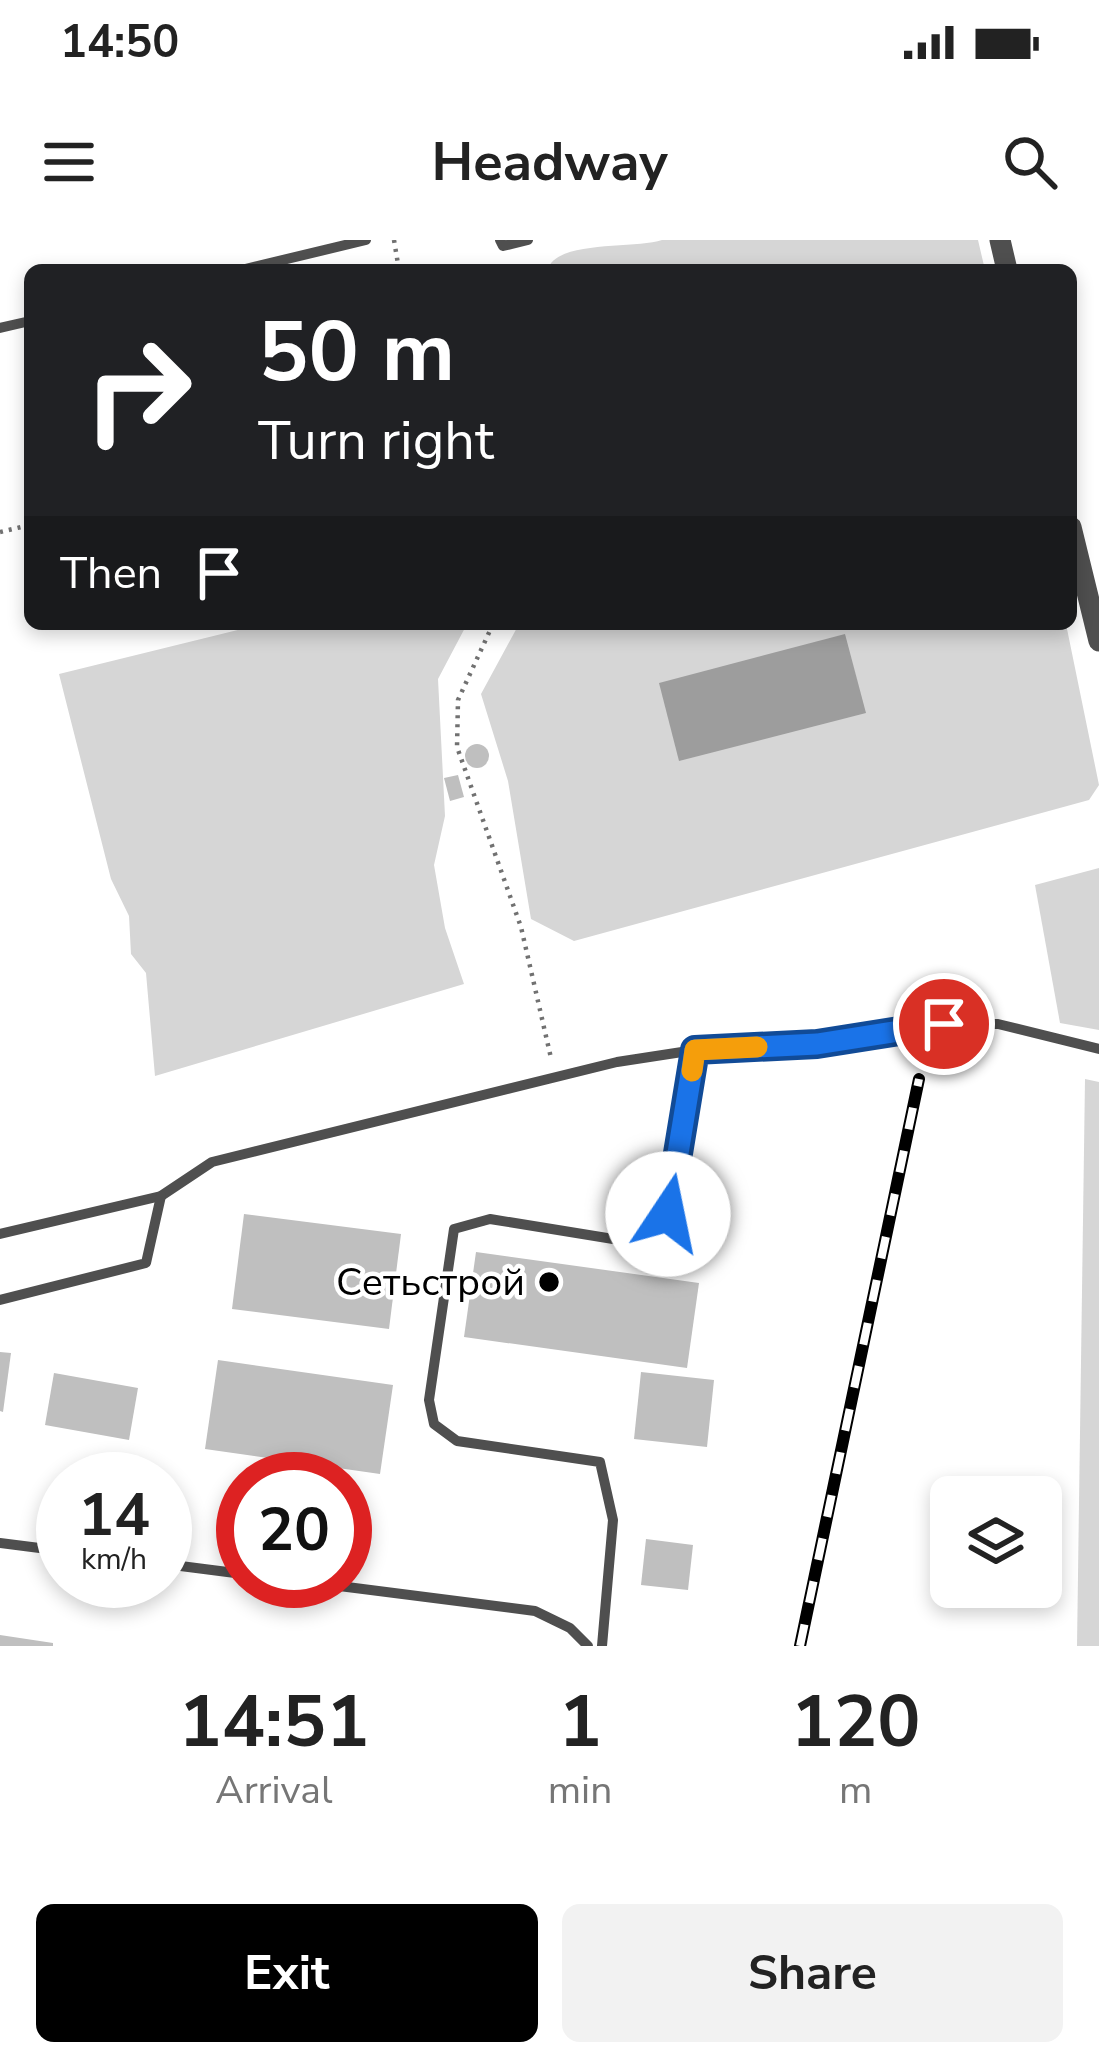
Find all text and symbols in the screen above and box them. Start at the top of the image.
text: 14:50 [60,12,179,73]
text: Headway [431,125,668,199]
icon: menu [36,129,102,195]
icon: search [997,129,1063,195]
text: 50 m [258,295,455,410]
icon: right [60,312,216,468]
text: Turn right [258,404,494,478]
icon: arrive [186,540,252,606]
text: Then [60,543,162,604]
pin [893,973,995,1075]
icon: arrive [911,991,977,1057]
position arrow [605,1151,731,1277]
place label: Сетьстрой [336,1256,525,1309]
marker: Сетьстрой [536,1269,562,1295]
speed limit sign: 20 [216,1452,372,1608]
text: 14 [78,1474,150,1556]
map controls [930,1476,1062,1608]
button: layers [930,1476,1062,1608]
text: km/h [81,1539,147,1580]
text: 14:51 [179,1673,369,1771]
text: 1 [558,1673,602,1771]
text: 120 [791,1673,920,1771]
text: Arrival [215,1764,333,1817]
text: min [548,1764,612,1817]
text: m [839,1764,872,1817]
button: Exit [36,1904,538,2042]
button: Share [562,1904,1063,2042]

